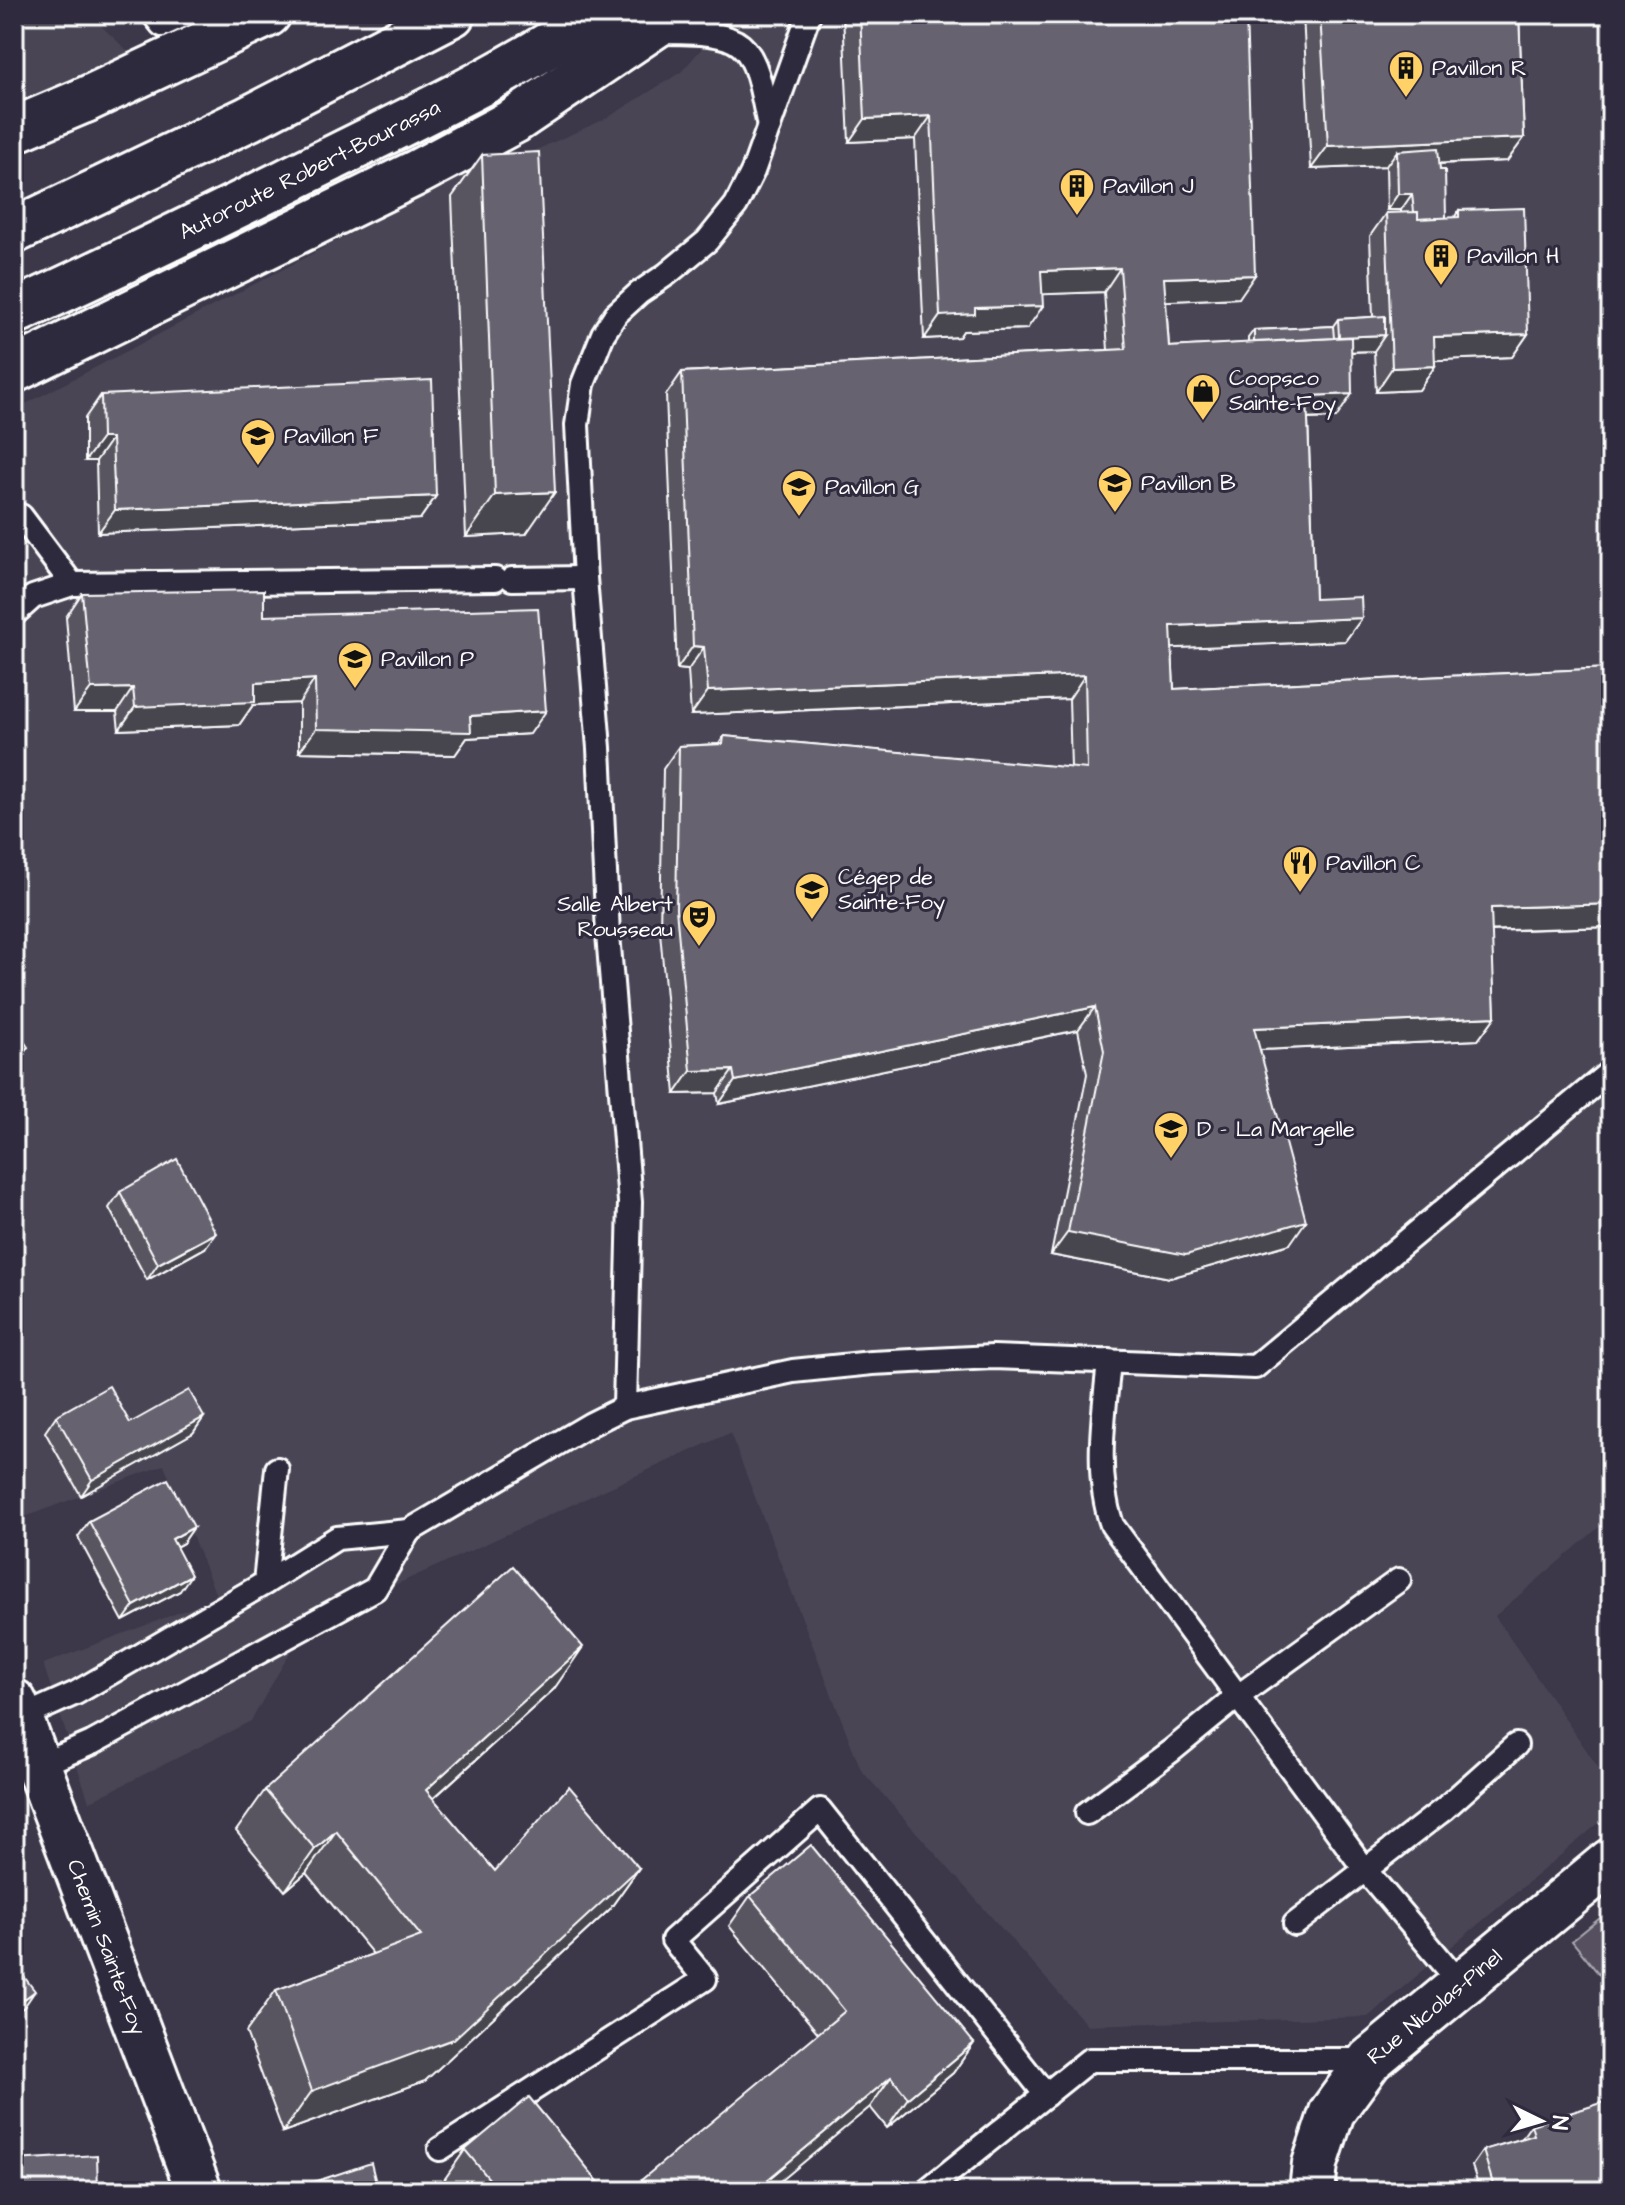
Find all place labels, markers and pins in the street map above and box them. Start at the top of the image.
building icon: Pavillon R [1387,49,1425,99]
place label: Pavillon R [1432,53,1527,84]
building icon: Pavillon J [1058,167,1096,217]
place label: Pavillon J [1103,171,1194,202]
building icon: Pavillon H [1422,237,1460,287]
place label: Pavillon H [1467,241,1559,272]
place label: Coopsco Sainte-Foy [1229,363,1336,420]
shop icon: Coopsco Sainte-Foy [1184,372,1222,422]
school or university icon: Pavillon F [239,417,277,467]
place label: Pavillon F [284,421,379,452]
school or university icon: Pavillon B [1096,464,1134,514]
school or university icon: Pavillon G [780,468,818,518]
place label: Pavillon B [1141,468,1236,499]
place label: Pavillon G [825,472,919,503]
school or university icon: Pavillon P [336,640,374,690]
place label: Pavillon P [381,644,474,675]
restaurant icon: Pavillon C [1281,844,1319,894]
place label: Pavillon C [1326,848,1421,879]
place label: Cégep de Sainte-Foy [838,862,945,919]
school or university icon: Cégep de Sainte-Foy [793,871,831,921]
place label: Salle Albert Rousseau [557,889,673,945]
theatre icon: Salle Albert Rousseau [680,898,718,948]
school or university icon: D - La Margelle [1152,1110,1190,1160]
place label: D - La Margelle [1197,1114,1355,1146]

